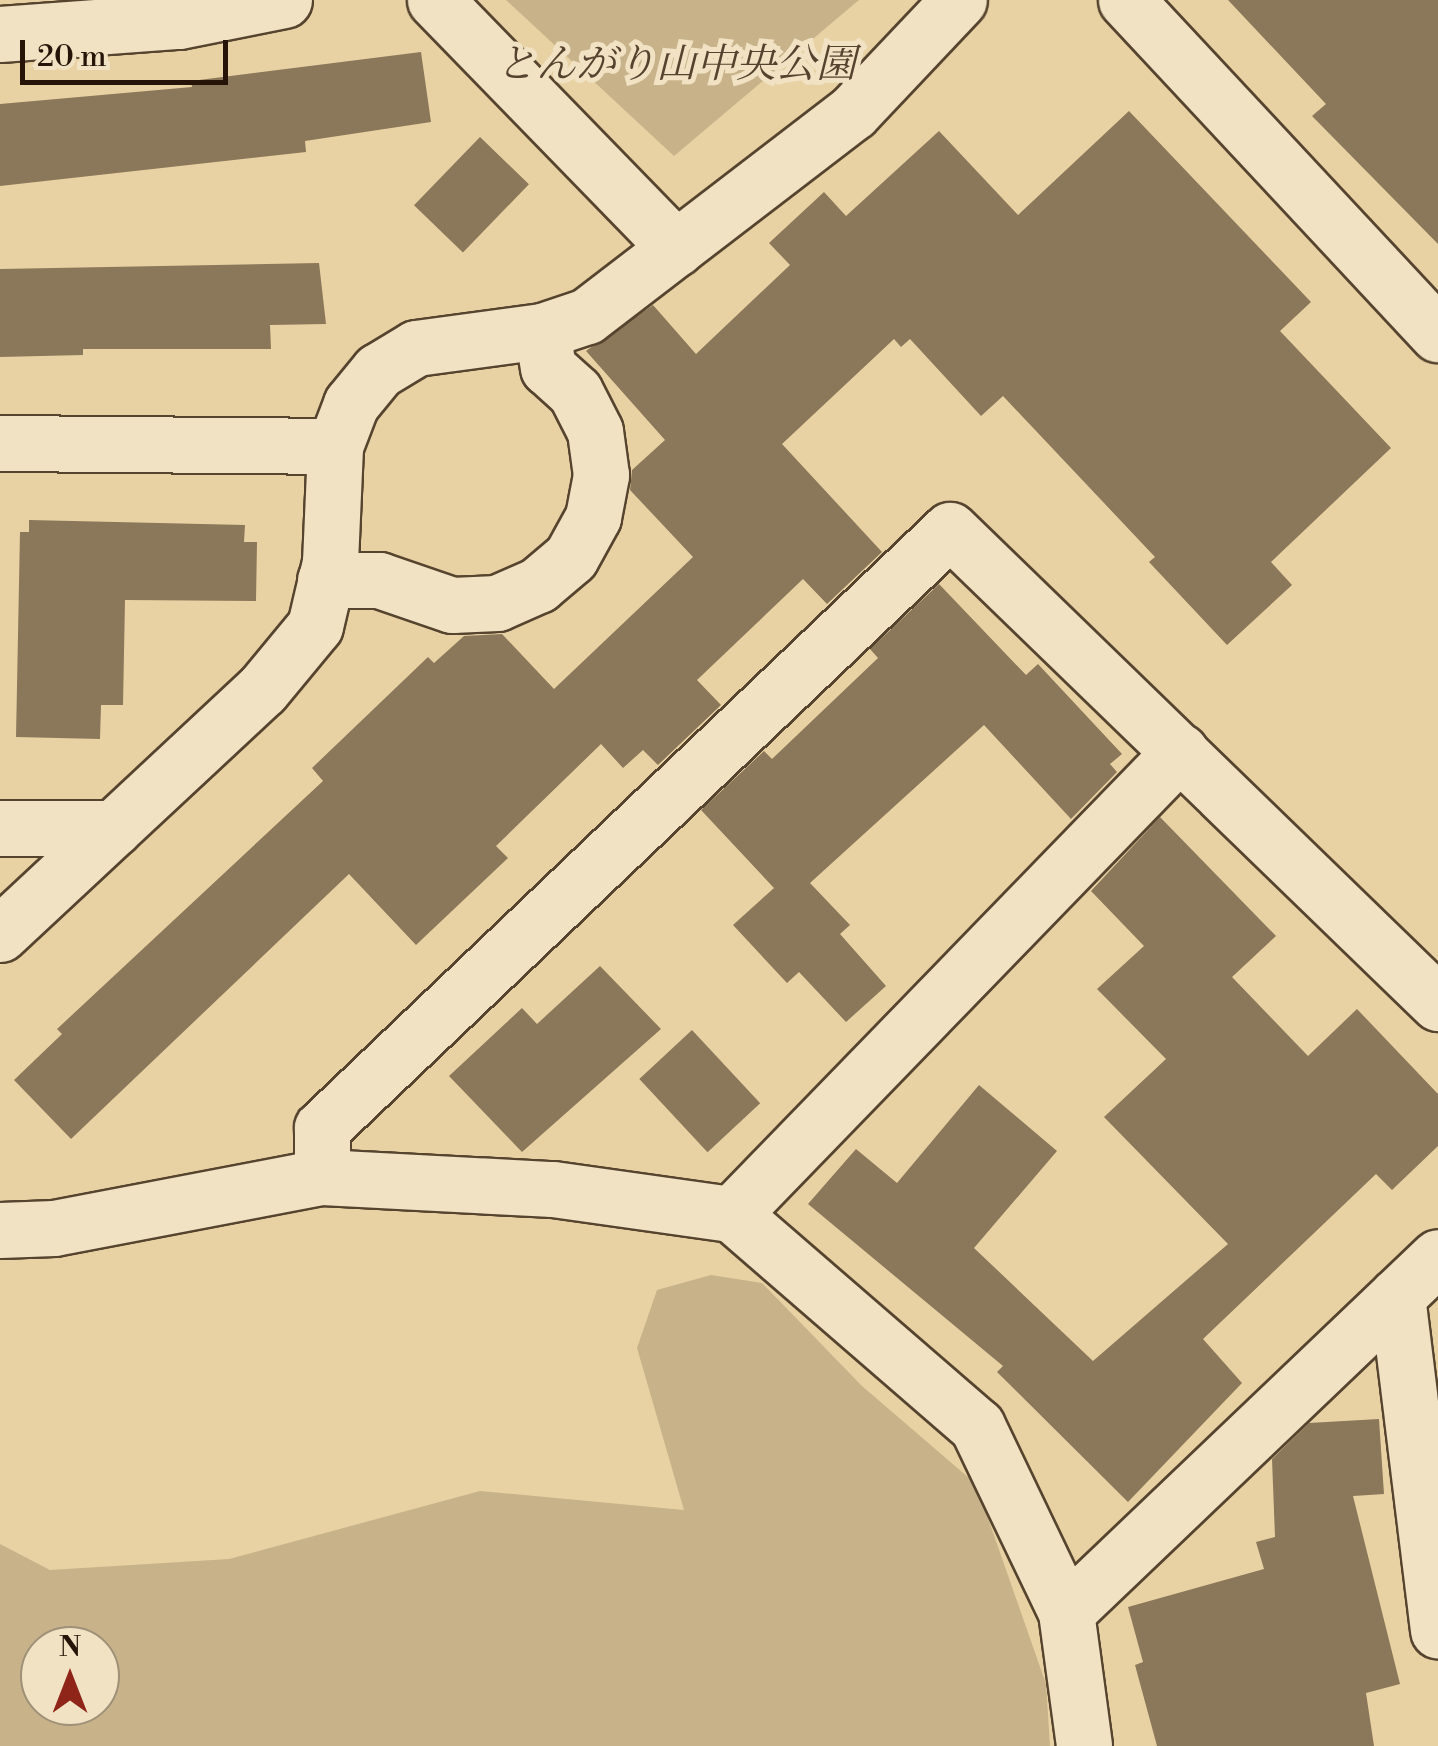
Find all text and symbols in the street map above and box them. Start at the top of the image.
scale bar [25,20,232,82]
text: 20 m [37,38,106,76]
park label: とんがり山中央公園 [496,41,856,89]
north arrow [20,1626,120,1726]
text: N [59,1630,81,1665]

